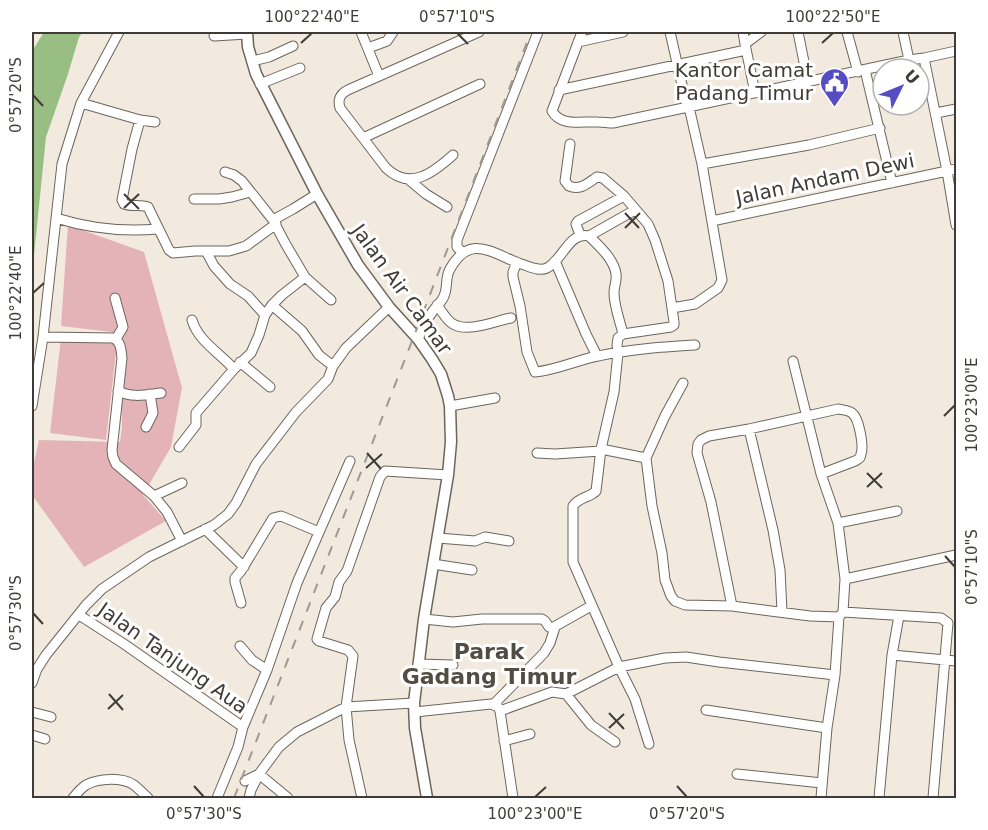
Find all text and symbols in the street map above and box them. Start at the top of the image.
text: 100°22'40"E [265,8,359,26]
text: 0°57'10"S [419,8,495,26]
text: 100°22'50"E [786,8,880,26]
text: 0°57'20"S [7,57,25,133]
north arrow [871,57,931,117]
place label: Kantor Camat Padang Timur [675,58,814,105]
public building icon: Kantor Camat Padang Timur [818,66,850,108]
text: U [900,66,923,88]
street label: Jalan Andam Dewi [732,148,916,210]
street label: Jalan Air Camar [346,218,458,359]
text: 100°22'40"E [7,246,25,340]
text: 100°23'00"E [963,358,981,452]
text: 0°57'10"S [963,529,981,605]
text: 0°57'30"S [7,575,25,651]
street label: Jalan Tanjung Aua [92,596,253,719]
district label: Parak Gadang Timur [402,639,576,689]
text: 0°57'30"S [166,805,242,823]
text: 100°23'00"E [488,805,582,823]
text: 0°57'20"S [649,805,725,823]

